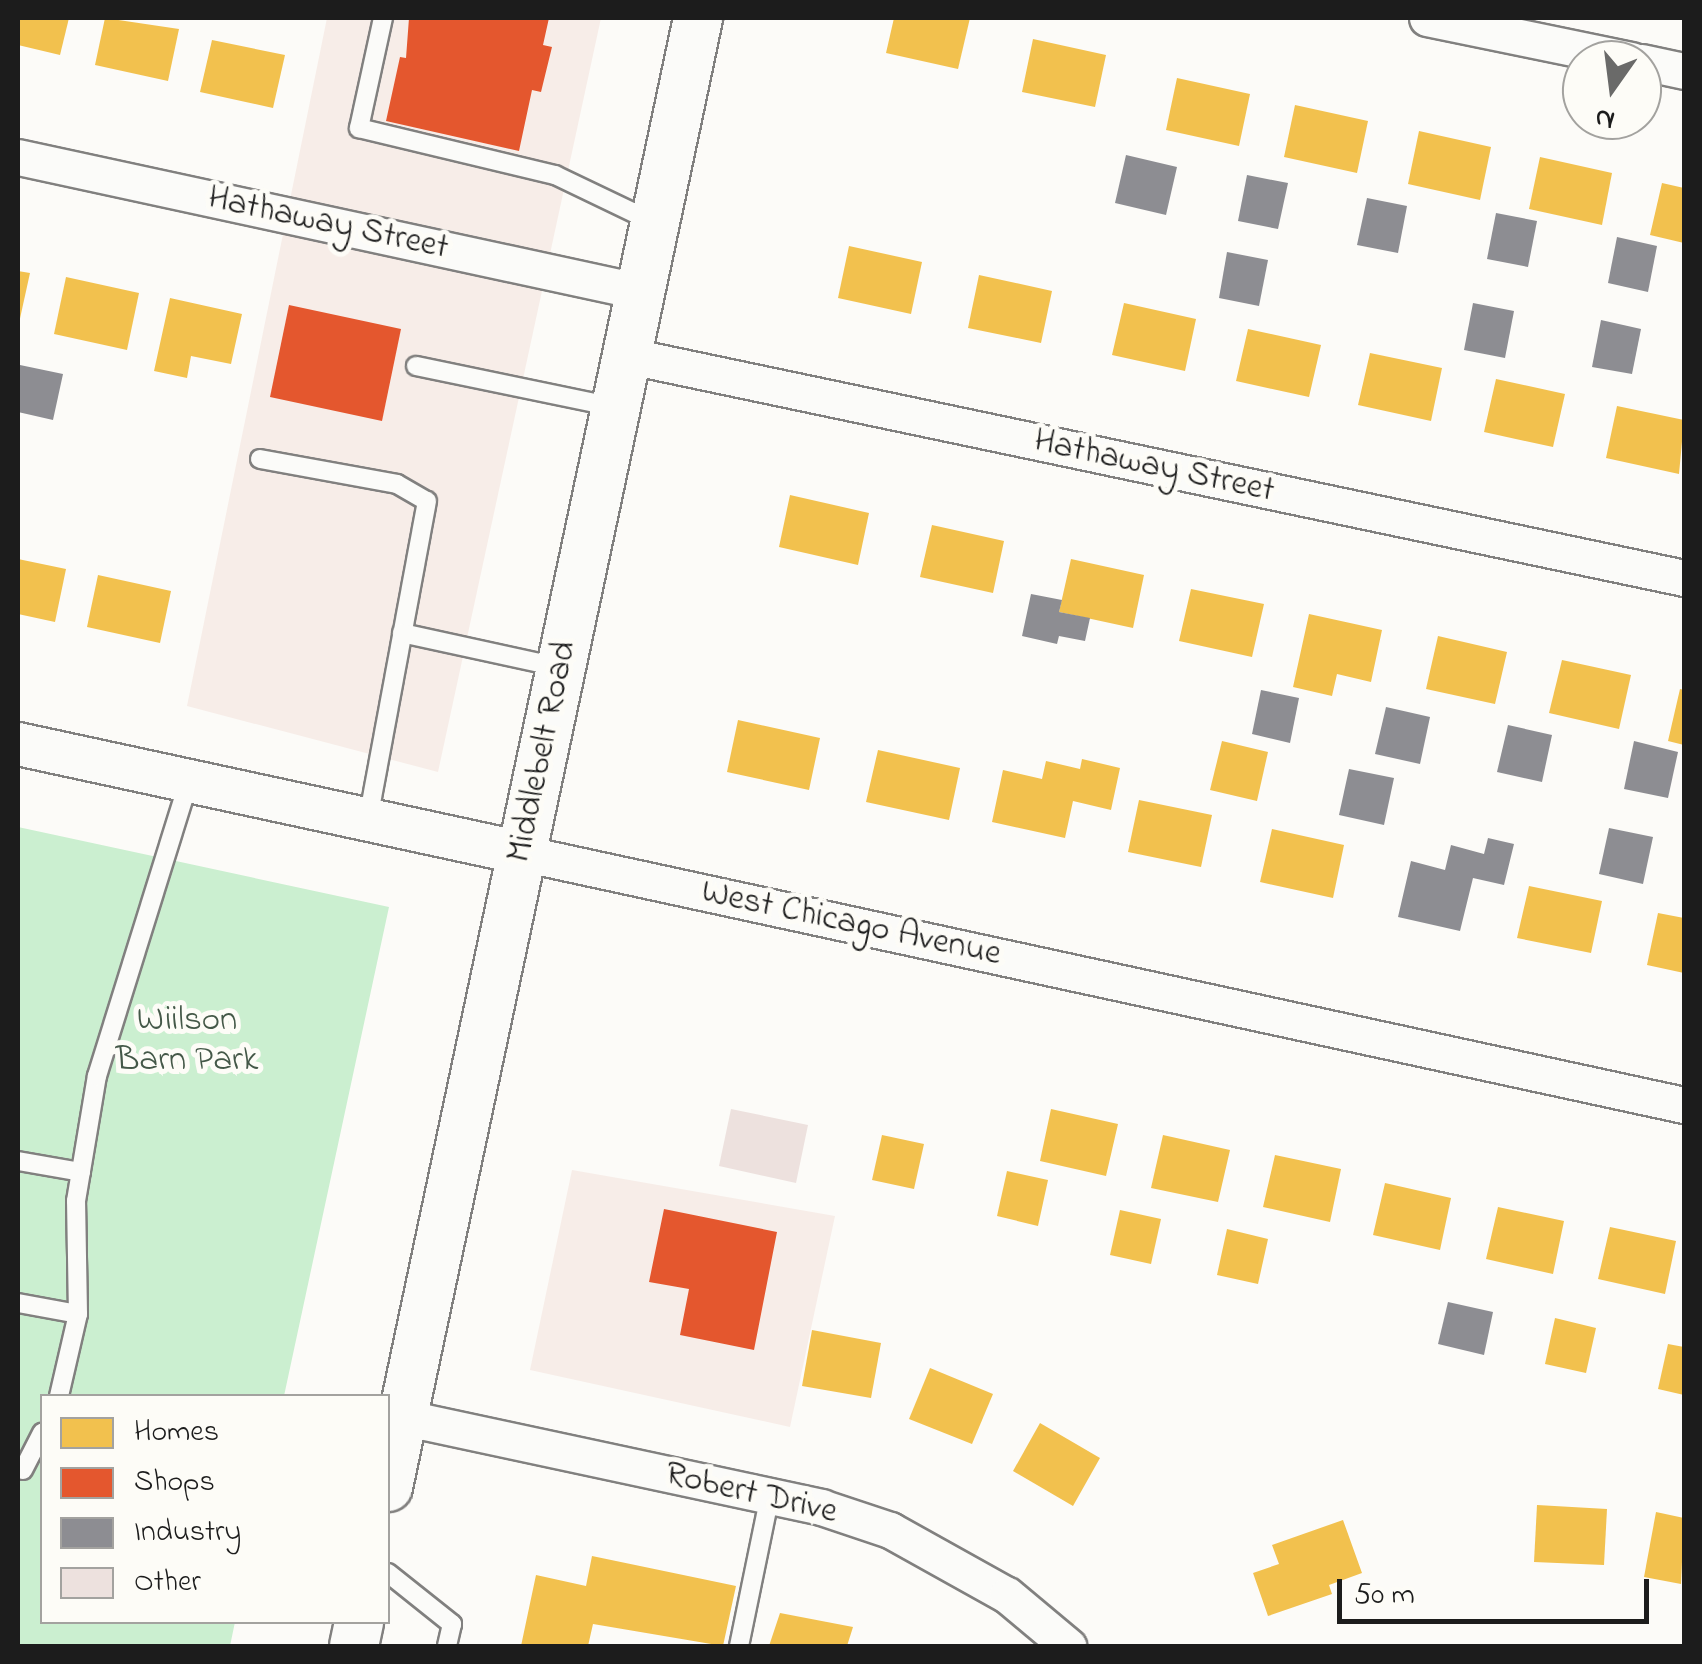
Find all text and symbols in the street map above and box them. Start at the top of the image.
north arrow [1562,40,1662,140]
text: N [1591,95,1619,140]
street label: Hathaway Street [204,178,452,270]
street label: Hathaway Street [1030,421,1278,513]
street label: Middlebelt Road [499,638,587,866]
street label: West Chicago Avenue [697,872,1005,976]
park label: Wiilson Barn Park [116,1000,258,1082]
legend [40,1394,390,1624]
text: Homes [134,1411,219,1455]
street label: Robert Drive [661,1454,841,1534]
text: Shops [134,1461,215,1505]
text: Industry [134,1511,241,1555]
scale bar [1342,1559,1654,1621]
text: Other [134,1561,201,1605]
text: 50 m [1354,1574,1415,1618]

